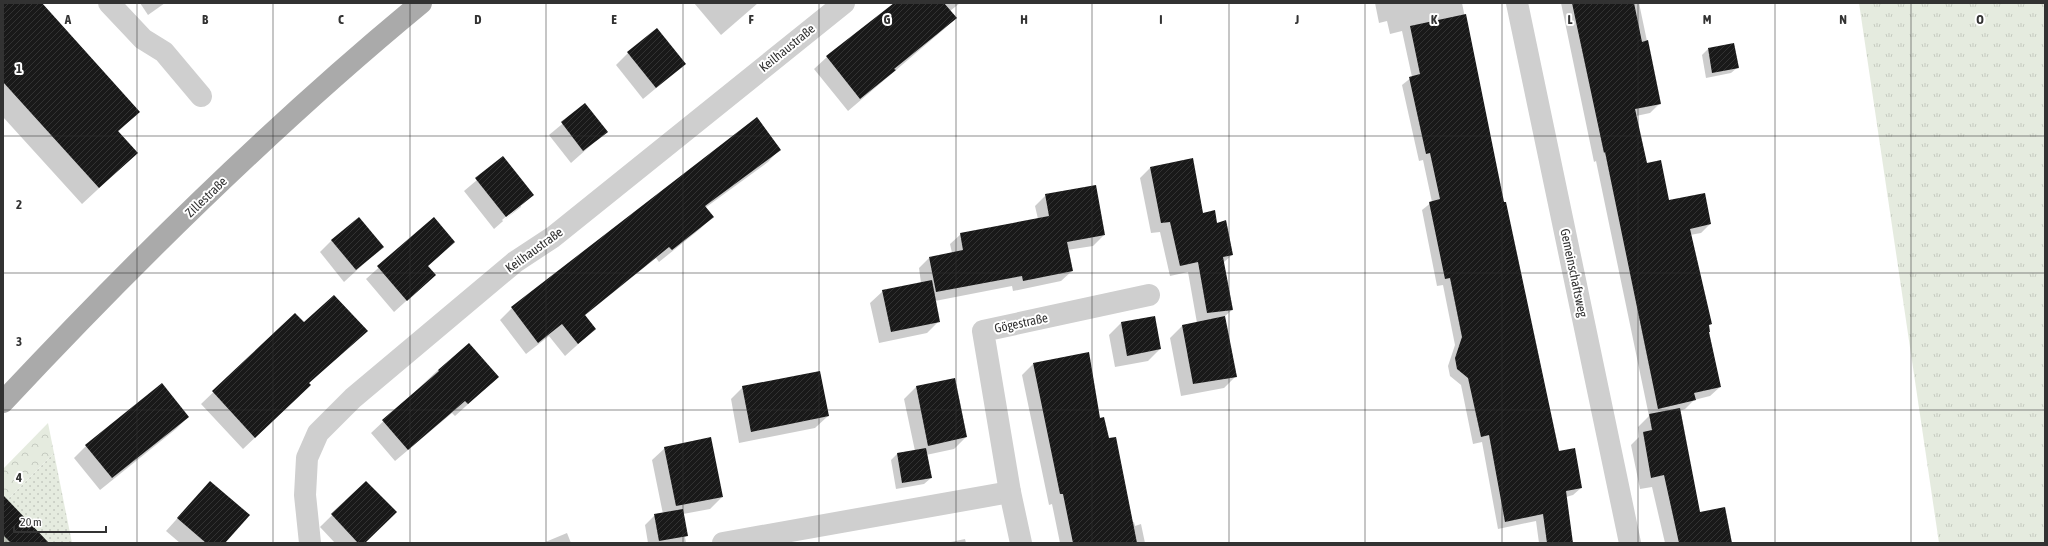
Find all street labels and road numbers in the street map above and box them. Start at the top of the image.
street label: Keilhaustraße [756,21,818,75]
street label: Zillestraße [182,174,230,220]
street label: Keilhaustraße [502,224,566,276]
street label: Gemeinschaftsweg [1557,227,1591,319]
street label: Gögestraße [993,310,1049,336]

